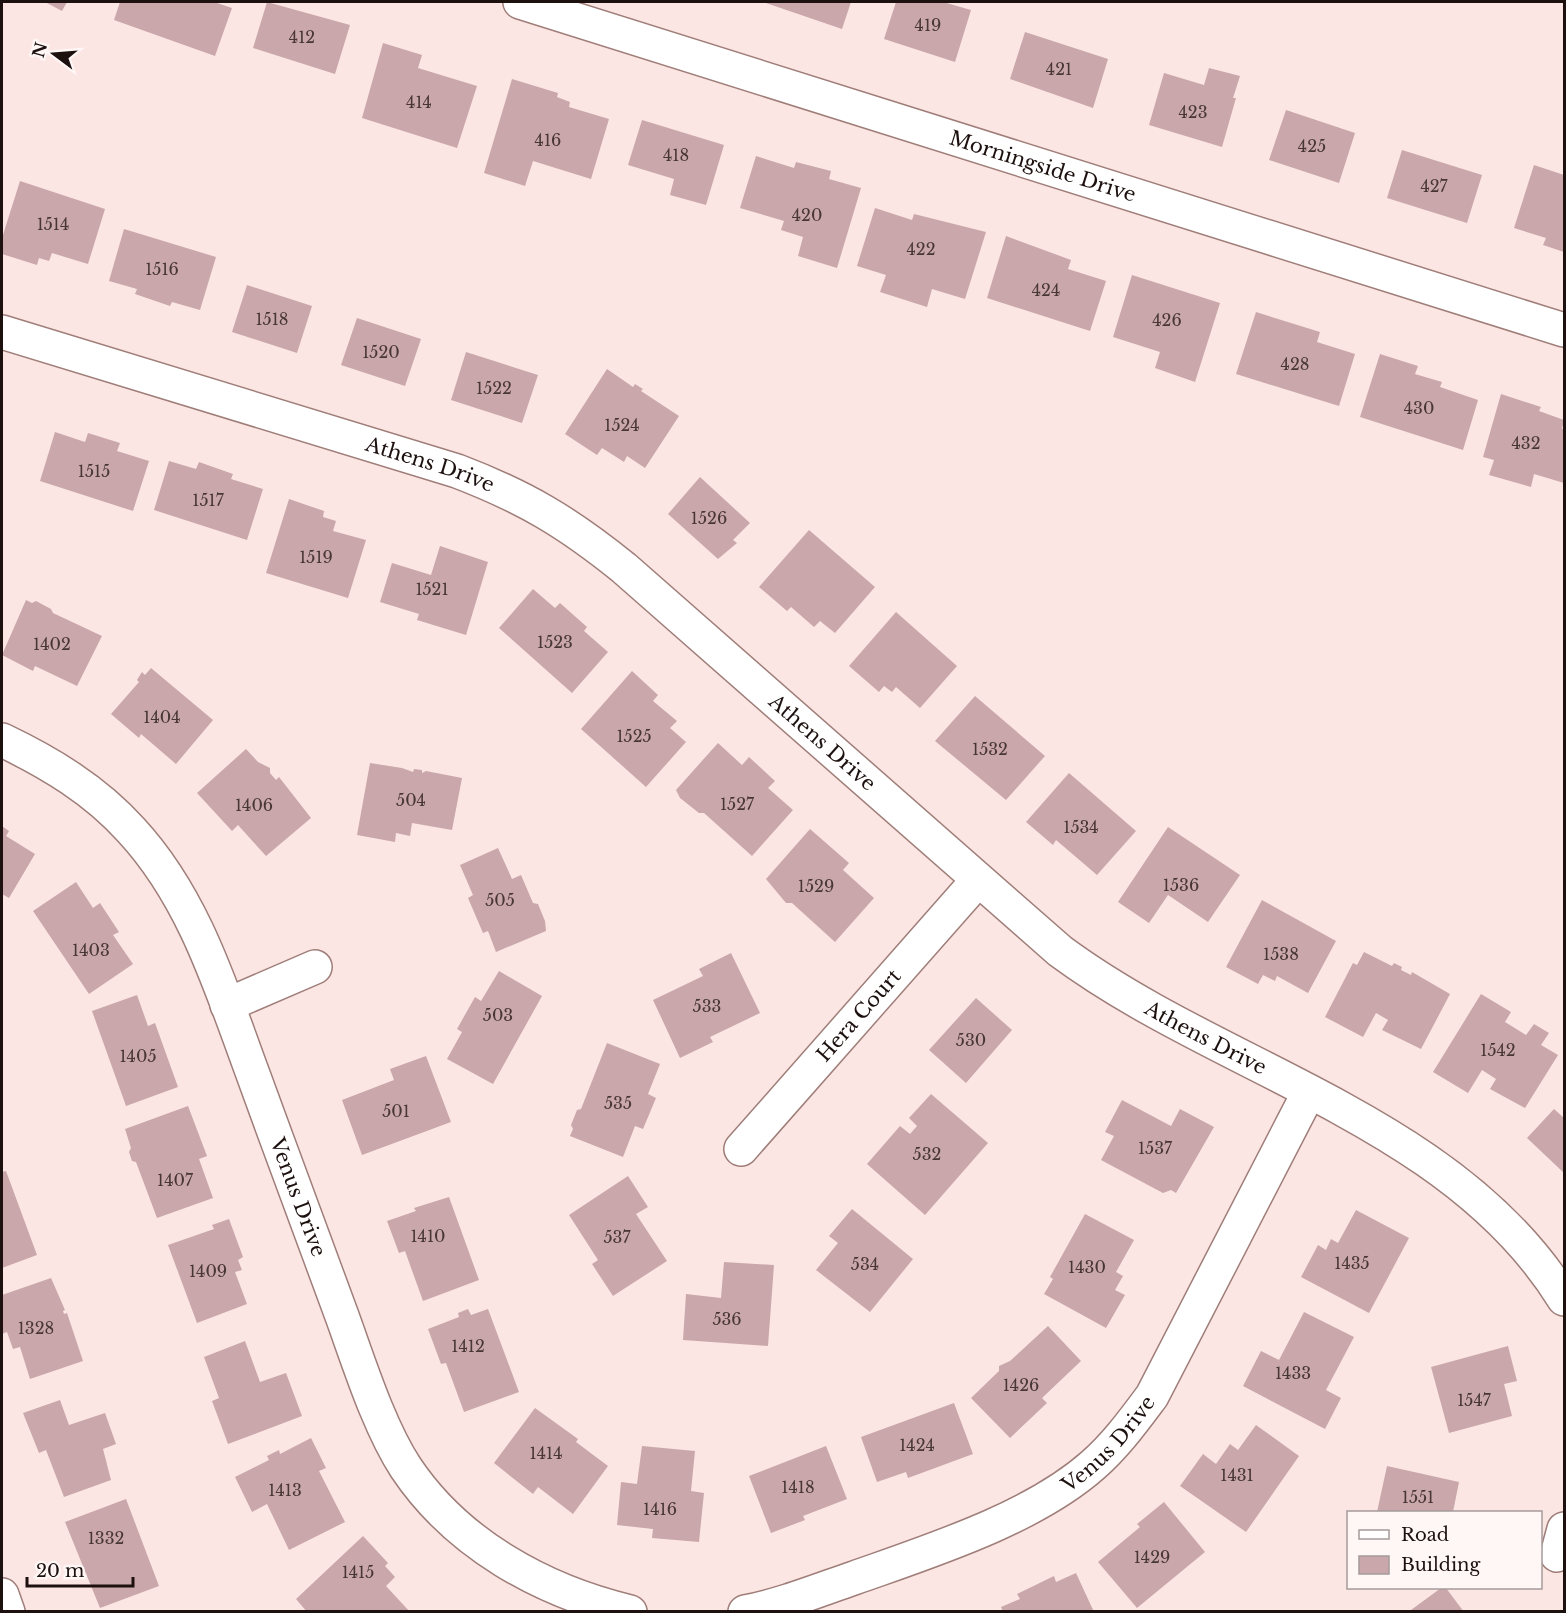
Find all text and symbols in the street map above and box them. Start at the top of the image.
house number: 419 [915,15,941,35]
north arrow [24,24,84,84]
house number: 412 [289,27,315,47]
text: N [28,40,51,60]
house number: 421 [1046,59,1072,79]
house number: 414 [406,92,432,112]
house number: 423 [1178,102,1208,122]
street label: Morningside Drive [947,126,1139,207]
house number: 416 [535,130,561,150]
house number: 425 [1298,136,1326,156]
house number: 418 [663,145,689,165]
house number: 427 [1420,176,1449,196]
house number: 420 [792,205,822,225]
house number: 1514 [37,214,69,234]
house number: 422 [906,239,936,259]
house number: 1516 [145,259,179,279]
house number: 424 [1032,280,1060,300]
house number: 1518 [255,309,289,329]
house number: 426 [1152,310,1182,330]
house number: 1520 [362,342,400,362]
house number: 428 [1281,354,1309,374]
house number: 1522 [476,378,512,398]
house number: 430 [1404,398,1434,418]
house number: 1524 [604,415,640,435]
street label: Athens Drive [362,432,498,497]
house number: 432 [1511,433,1541,453]
house number: 1515 [78,461,110,481]
house number: 1517 [192,490,225,510]
house number: 1526 [691,508,727,528]
house number: 1519 [299,547,333,567]
house number: 1521 [415,579,449,599]
house number: 1523 [537,632,573,652]
house number: 1402 [33,634,71,654]
street label: Athens Drive [763,688,881,796]
house number: 1404 [143,707,181,727]
house number: 1525 [616,726,652,746]
house number: 1532 [972,739,1008,759]
house number: 504 [396,790,426,810]
house number: 1527 [720,794,755,814]
house number: 1406 [235,795,273,815]
house number: 1534 [1063,817,1099,837]
house number: 1536 [1163,875,1199,895]
house number: 1529 [798,876,834,896]
house number: 505 [485,890,515,910]
house number: 1403 [72,940,110,960]
house number: 1538 [1263,944,1299,964]
street label: Hera Court [812,964,906,1067]
street label: Athens Drive [1140,995,1271,1079]
house number: 533 [693,996,721,1016]
house number: 503 [483,1005,513,1025]
house number: 530 [956,1030,986,1050]
house number: 1542 [1480,1040,1516,1060]
house number: 1405 [119,1046,157,1066]
house number: 535 [604,1093,632,1113]
house number: 501 [382,1101,410,1121]
street label: Venus Drive [265,1133,331,1260]
house number: 1537 [1138,1138,1173,1158]
house number: 532 [913,1144,941,1164]
house number: 1407 [157,1170,194,1190]
house number: 1410 [410,1226,446,1246]
house number: 537 [604,1227,631,1247]
house number: 1435 [1334,1253,1370,1273]
house number: 534 [851,1254,879,1274]
house number: 1430 [1068,1257,1106,1277]
house number: 1409 [189,1261,227,1281]
house number: 536 [712,1309,742,1329]
house number: 1328 [18,1318,54,1338]
house number: 1412 [451,1336,485,1356]
house number: 1433 [1275,1363,1311,1383]
house number: 1426 [1003,1375,1039,1395]
house number: 1547 [1457,1390,1492,1410]
street label: Venus Drive [1056,1391,1160,1498]
house number: 1424 [899,1435,935,1455]
house number: 1414 [530,1443,563,1463]
house number: 1431 [1220,1465,1254,1485]
house number: 1418 [781,1477,815,1497]
house number: 1413 [268,1480,302,1500]
house number: 1551 [1402,1487,1434,1507]
house number: 1416 [643,1499,677,1519]
legend [1347,1511,1542,1589]
text: Road [1401,1524,1449,1546]
house number: 1332 [88,1528,124,1548]
house number: 1429 [1134,1547,1170,1567]
scale bar [27,1550,134,1588]
text: Building [1401,1554,1480,1576]
text: 20 m [36,1560,84,1582]
house number: 1415 [342,1562,374,1582]

